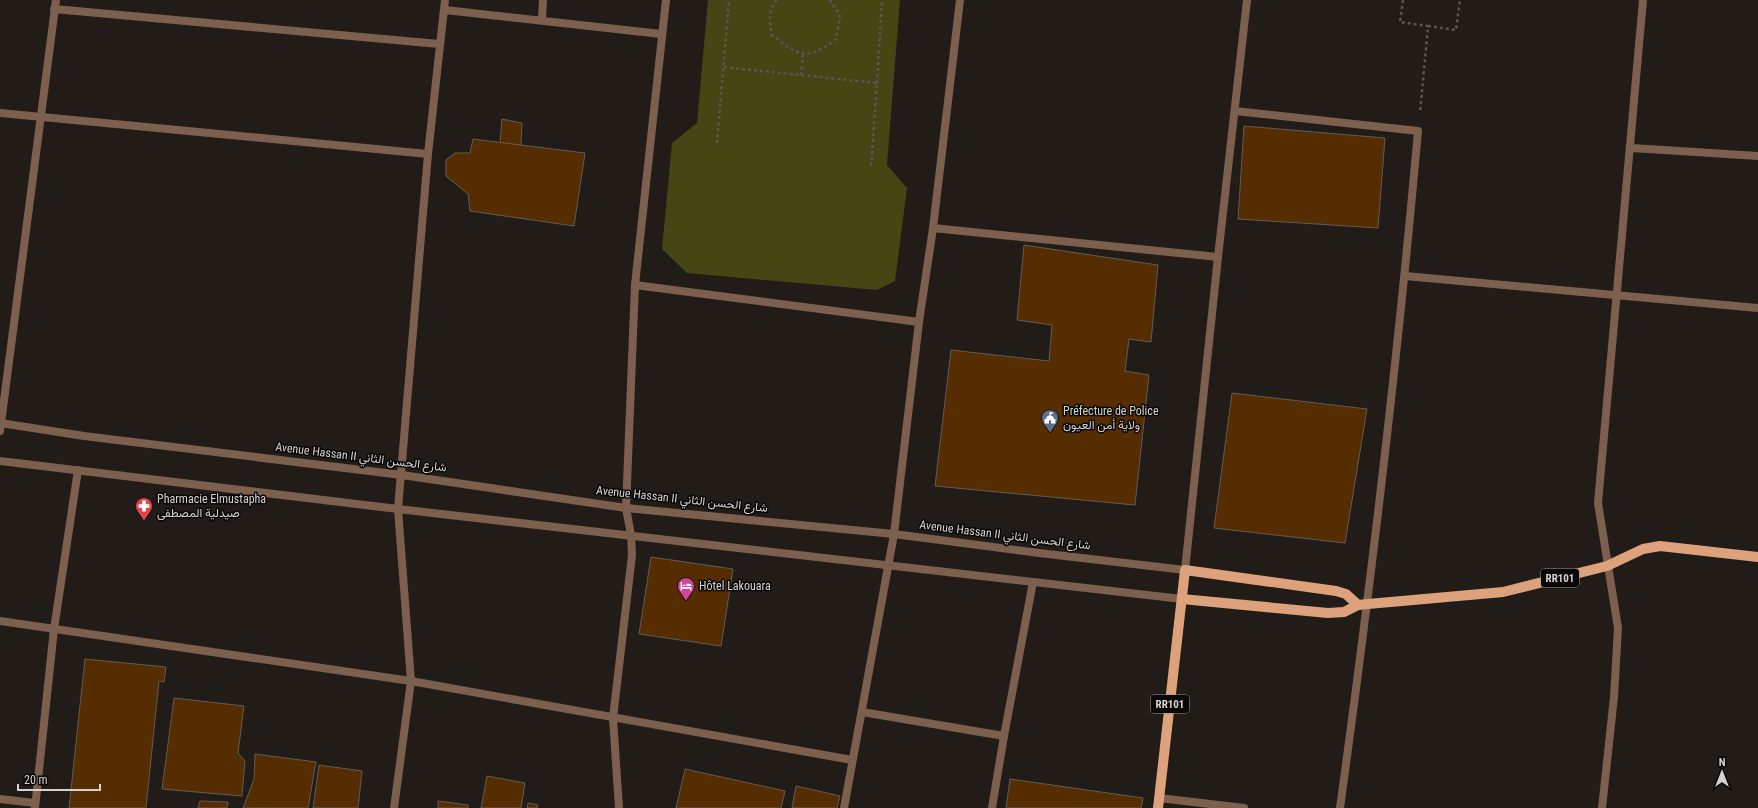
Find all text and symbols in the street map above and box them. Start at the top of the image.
place label: Préfecture de Police ولاية أمن العيون [1063,404,1159,433]
public building icon: Préfecture de Police ولاية أمن العيون [1040,408,1060,433]
street label: Avenue Hassan II شارع الحسن الثاني [274,440,447,477]
street label: Avenue Hassan II شارع الحسن الثاني [595,483,769,518]
place label: Pharmacie Elmustapha صيدلية المصطفى [157,492,266,521]
pharmacy icon: Pharmacie Elmustapha صيدلية المصطفى [134,496,154,521]
street label: Avenue Hassan II شارع الحسن الثاني [918,518,1091,555]
road number: RR101 [1541,569,1579,587]
hotel icon: Hôtel Lakouara [676,576,696,601]
place label: Hôtel Lakouara [699,579,771,593]
road number: RR101 [1151,695,1189,713]
north arrow [1702,752,1742,792]
text: N [1719,756,1726,769]
scale bar [18,766,100,792]
text: 20 m [24,773,48,787]

